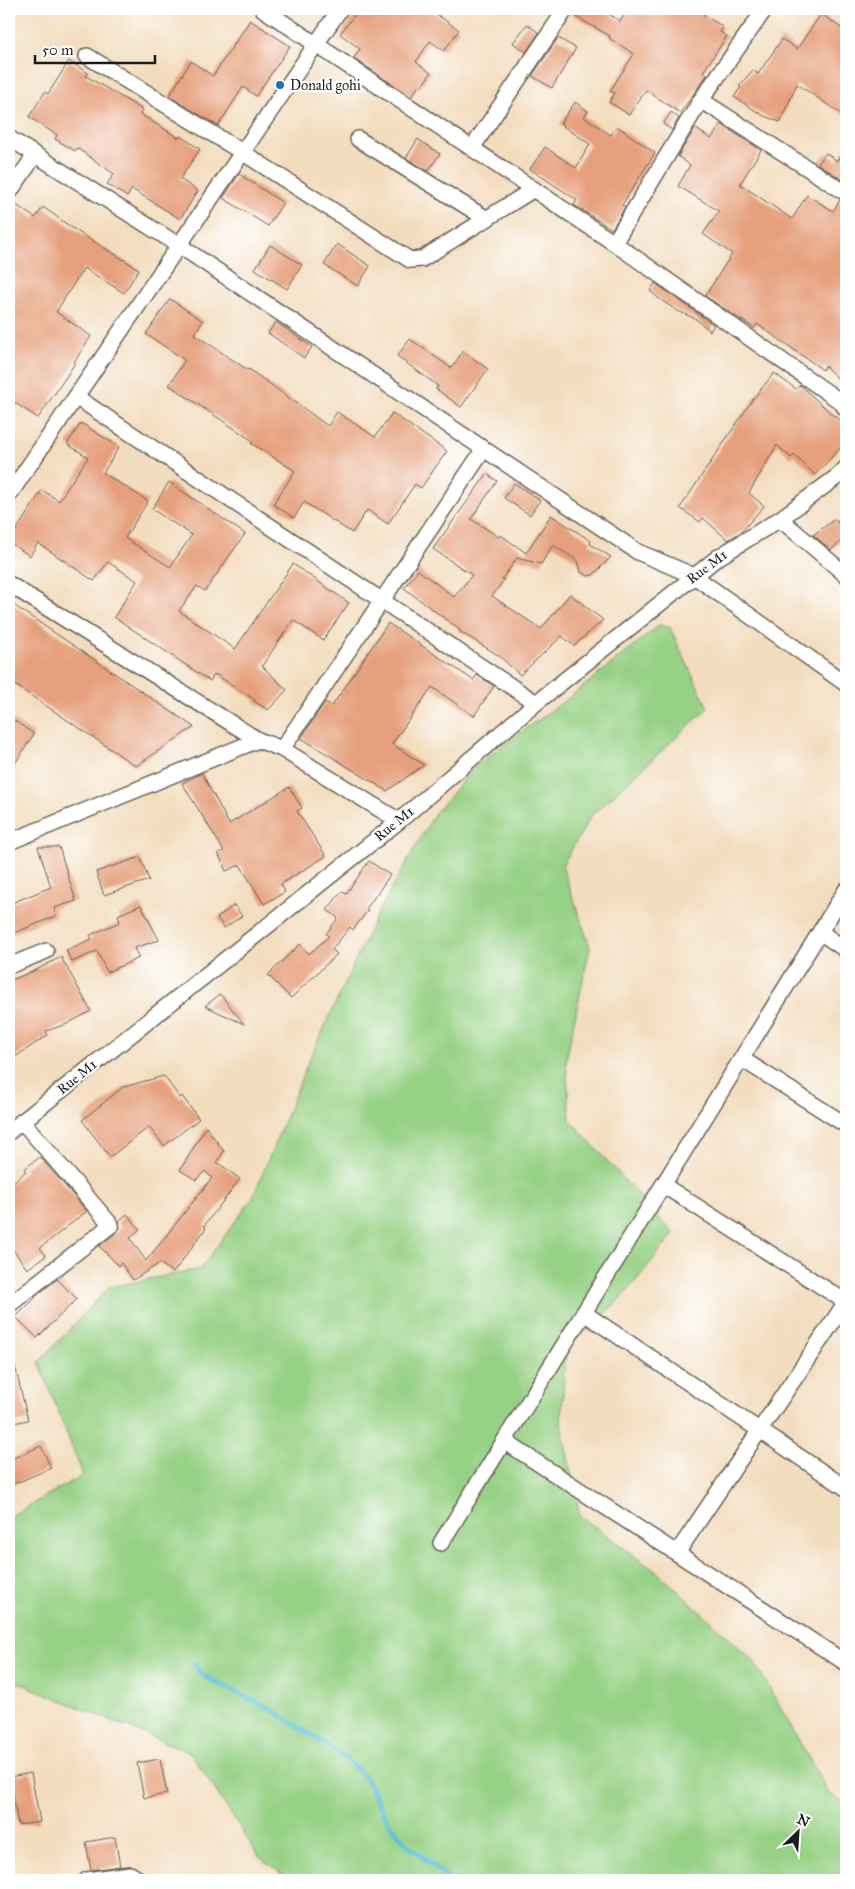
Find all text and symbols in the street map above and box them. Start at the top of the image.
scale bar [35,32,155,64]
text: 50 m [42,41,74,59]
place label: Donald gohi [290,77,361,94]
marker: Donald gohi [274,79,286,91]
street label: Rue M1 [684,546,731,588]
street label: Rue M1 [371,803,418,845]
street label: Rue M1 [54,1056,101,1098]
north arrow [772,1806,822,1856]
text: N [794,1810,812,1831]

